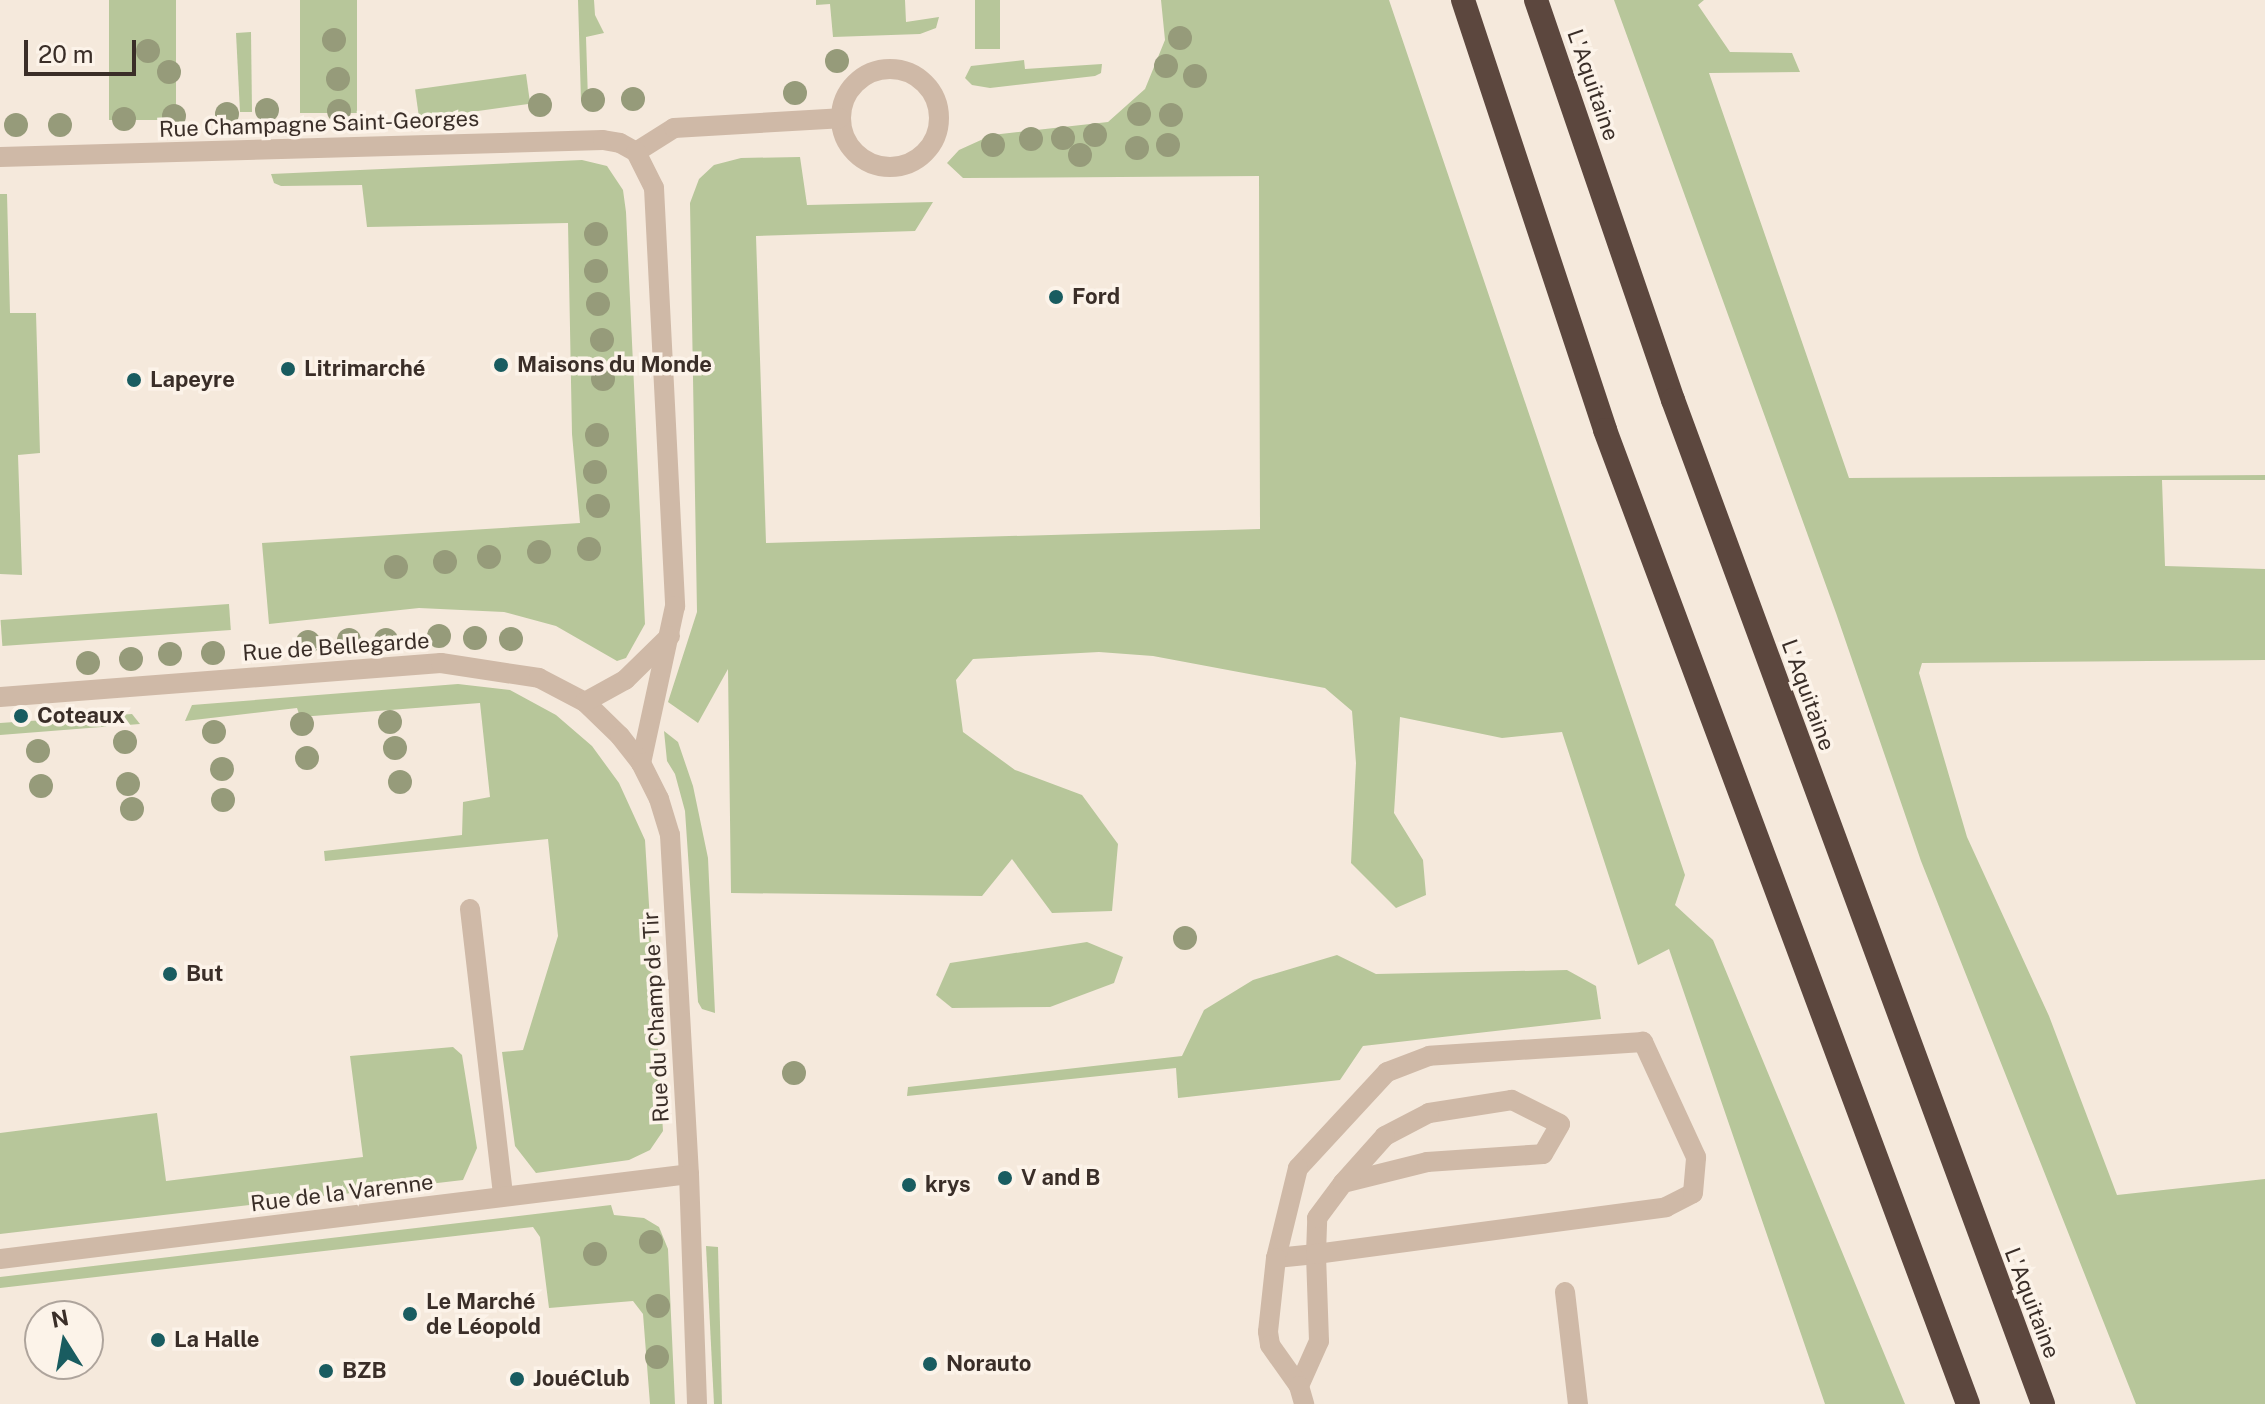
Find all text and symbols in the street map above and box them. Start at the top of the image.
scale bar [28,24,140,74]
street label: L'Aquitaine [1562,26,1624,144]
text: 20 m [38,40,94,68]
street label: Rue Champagne Saint-Georges [158,105,480,143]
place label: Ford [1072,284,1120,310]
marker: Ford [1047,288,1065,306]
place label: Maisons du Monde [517,352,712,378]
place label: Litrimarché [304,356,426,382]
marker: Maisons du Monde [492,356,510,374]
marker: Litrimarché [279,360,297,378]
place label: Lapeyre [150,367,235,393]
marker: Lapeyre [125,371,143,389]
street label: Rue de Bellegarde [241,627,431,667]
street label: L'Aquitaine [1776,636,1840,754]
place label: Coteaux [37,703,125,729]
marker: Coteaux [12,707,30,725]
street label: Rue du Champ de Tir [637,910,675,1124]
place label: But [186,961,223,987]
marker: But [161,965,179,983]
place label: V and B [1021,1165,1100,1191]
street label: Rue de la Varenne [249,1169,435,1217]
marker: V and B [996,1169,1014,1187]
place label: krys [925,1172,971,1198]
marker: krys [900,1176,918,1194]
street label: L'Aquitaine [1999,1244,2065,1362]
place label: Le Marché de Léopold [426,1288,541,1340]
north arrow [24,1300,104,1380]
text: N [49,1304,71,1333]
marker: Le Marché de Léopold [401,1305,419,1323]
place label: La Halle [174,1327,259,1353]
marker: La Halle [149,1331,167,1349]
place label: Norauto [946,1351,1031,1377]
marker: Norauto [921,1355,939,1373]
place label: BZB [342,1358,386,1384]
marker: BZB [317,1362,335,1380]
place label: JouéClub [533,1366,630,1392]
marker: JouéClub [508,1370,526,1388]

